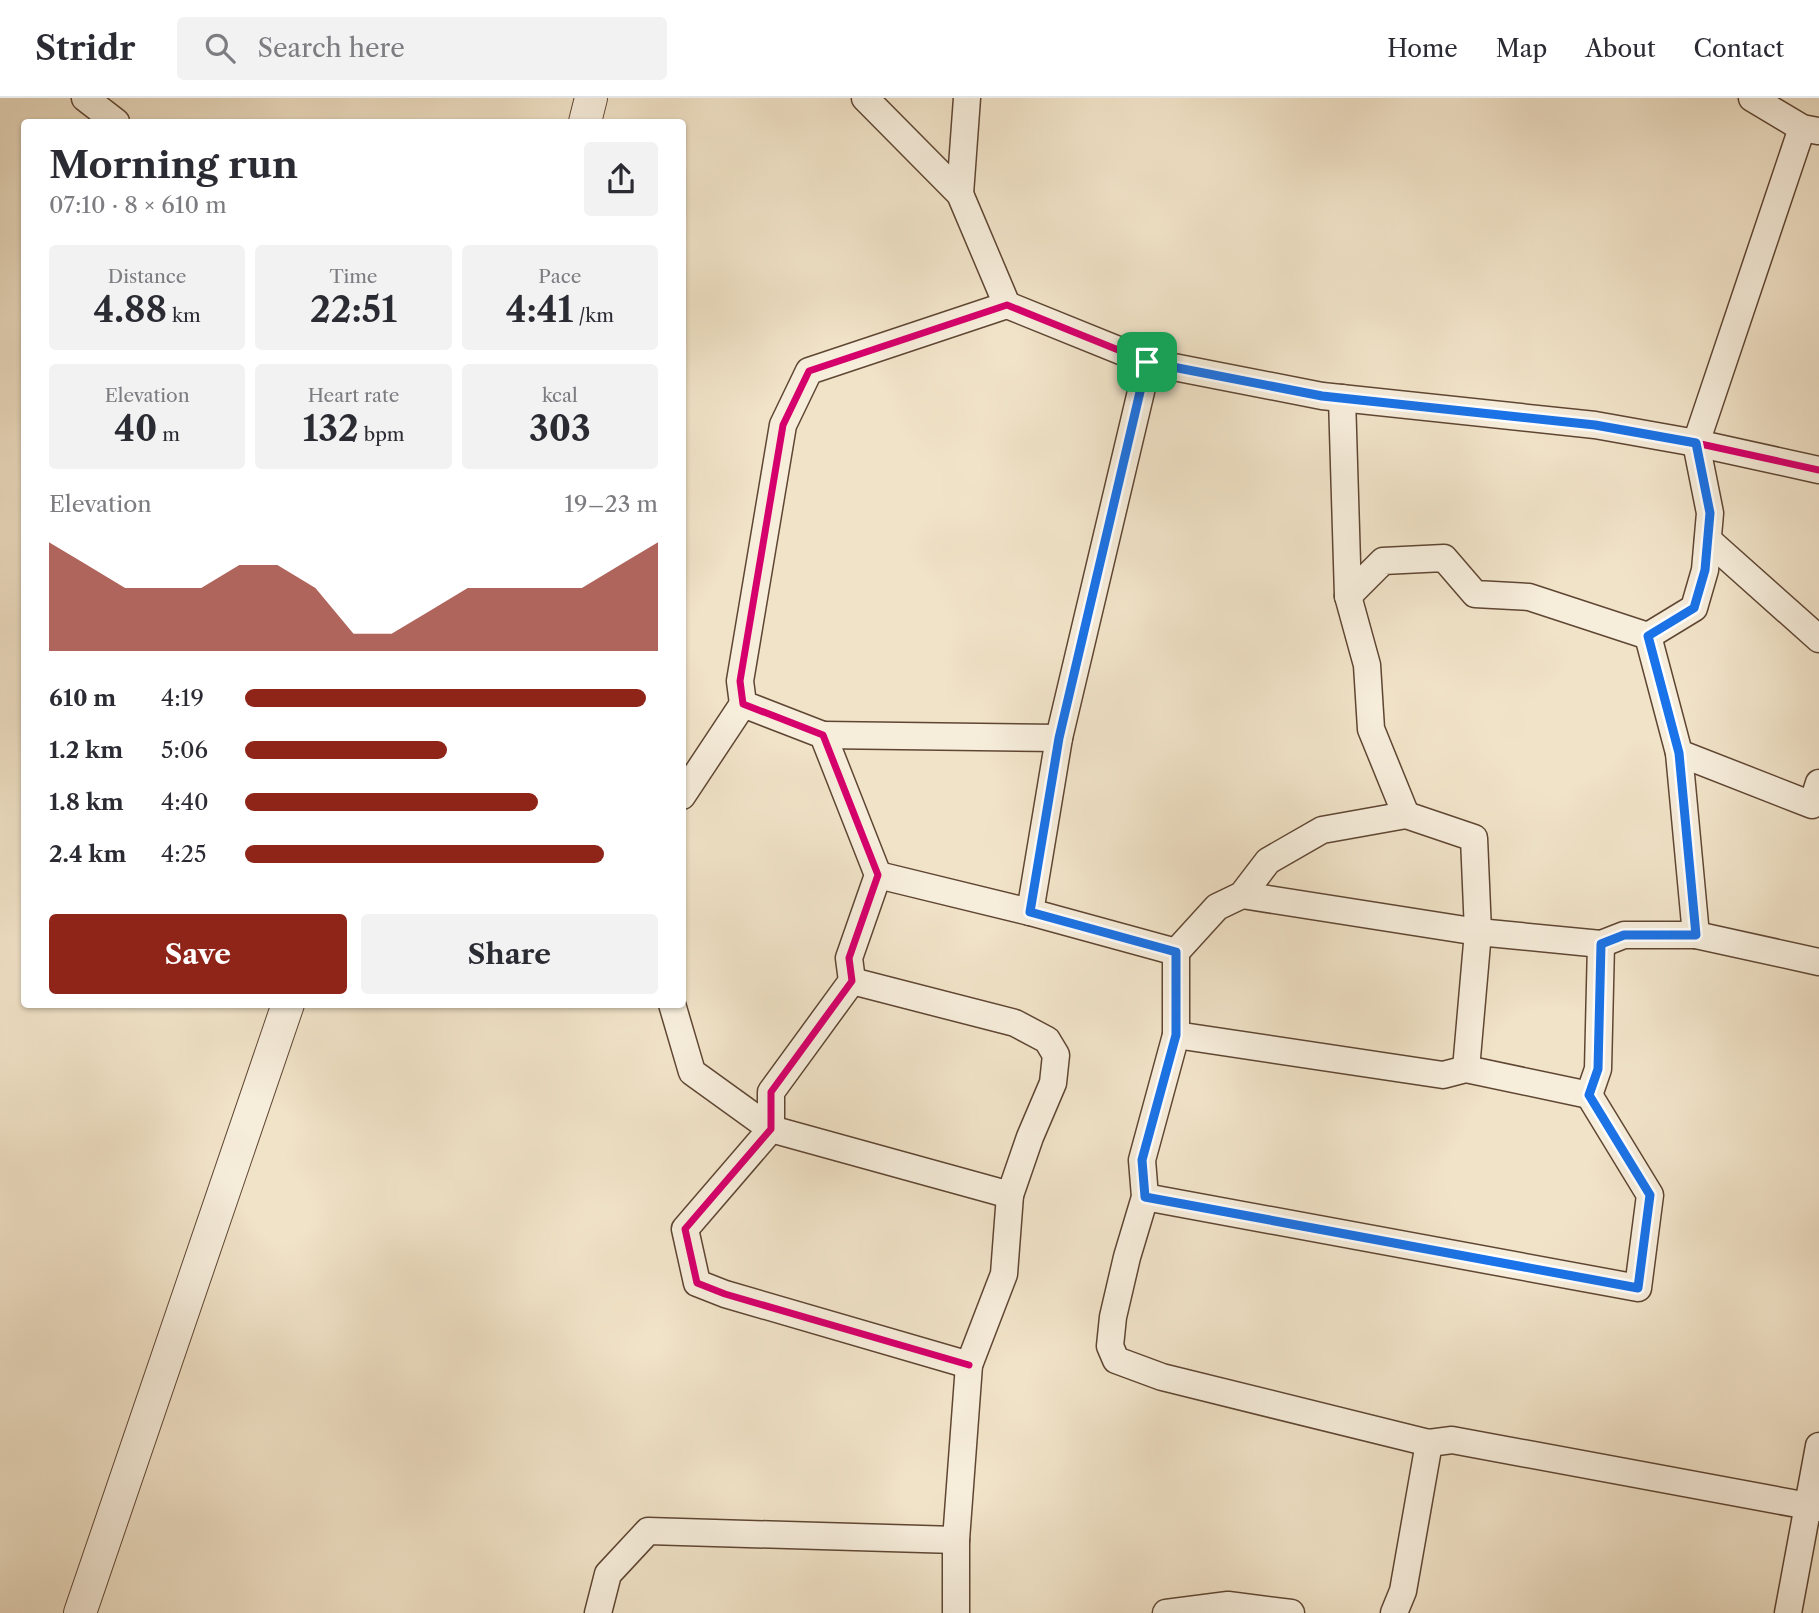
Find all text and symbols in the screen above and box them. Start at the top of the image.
search box [177,17,667,80]
text: Stridr [35,28,135,69]
icon: search [201,29,239,67]
text: Search here [257,32,405,64]
text: Home [1387,34,1458,63]
text: Map [1496,34,1547,63]
text: About [1585,34,1656,63]
text: Contact [1694,34,1784,63]
text: Morning run [49,141,298,188]
button: share [584,142,658,216]
text: 07:10 · 8 × 610 m [49,191,227,219]
text: Distance [108,265,186,288]
text: Time [329,265,378,288]
text: Pace [538,265,581,288]
text: 4.88 [94,288,167,331]
text: 22:51 [310,288,397,331]
text: 4:41 [506,288,573,331]
text: km [167,304,201,327]
text: /km [573,304,614,327]
pin [1117,332,1177,392]
icon: arrive [1128,343,1166,381]
text: Elevation [105,384,190,407]
text: Heart rate [308,384,399,407]
text: kcal [542,384,578,407]
text: 40 [114,407,157,450]
text: 132 [302,407,359,450]
text: 303 [529,407,591,450]
text: m [157,423,180,446]
text: bpm [359,423,405,446]
text: Elevation [49,490,152,518]
text: 19–23 m [564,490,658,518]
text: 610 m [49,684,116,712]
text: 4:19 [161,684,204,712]
text: 1.2 km [49,736,123,764]
text: 5:06 [161,736,208,764]
text: 1.8 km [49,788,124,816]
text: 4:40 [161,788,209,816]
text: 2.4 km [49,840,126,868]
text: 4:25 [161,840,206,868]
button: Save [49,914,347,994]
button: Share [361,914,658,994]

